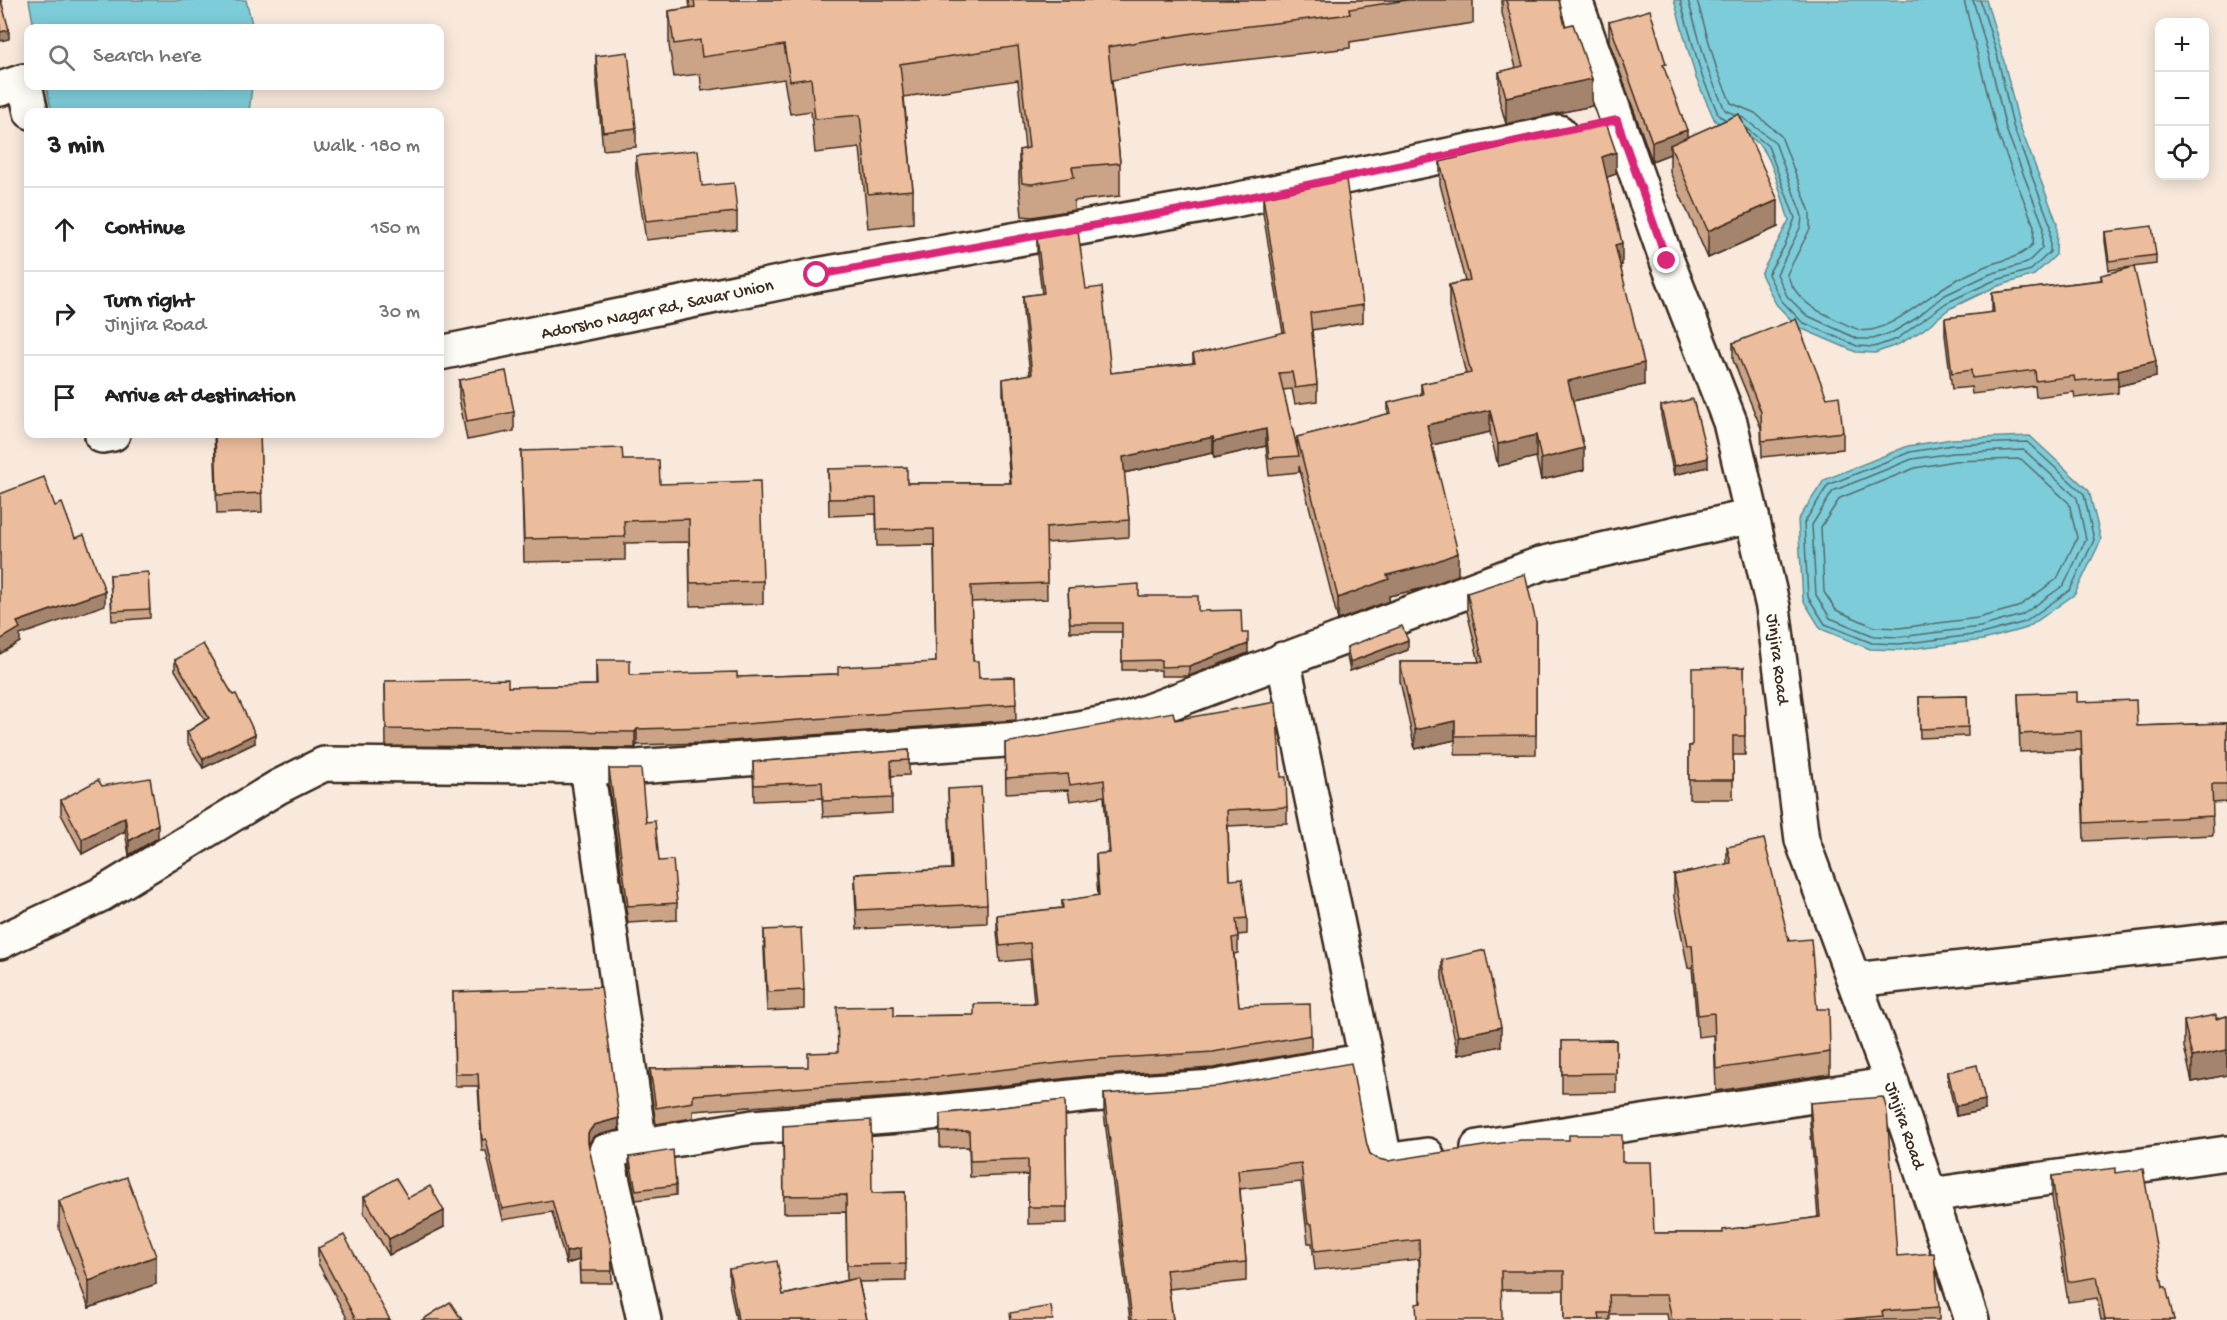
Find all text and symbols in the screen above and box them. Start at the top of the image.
map controls [2155,18,2209,180]
button: + [2155,18,2209,72]
search box [24,24,444,90]
icon: search [45,41,78,74]
text: Search here [93,44,201,70]
button: − [2155,72,2209,126]
button: locate [2155,126,2209,180]
text: 3 min [48,132,104,163]
text: Walk · 180 m [313,136,420,159]
icon: ahead [48,213,81,246]
text: Continue [105,216,185,242]
text: 150 m [371,218,420,241]
route end [1653,247,1679,273]
route start [803,261,829,287]
street label: Adorsho Nagar Rd, Savar Union [539,275,776,345]
text: Turn right [105,289,193,315]
icon: right [48,297,81,330]
text: 30 m [379,302,420,325]
text: Jinjira Road [105,315,206,338]
icon: arrive [48,381,81,414]
text: Arrive at destination [105,384,295,410]
street label: Jinjira Road [1761,613,1793,707]
street label: Jinjira Road [1879,1079,1929,1174]

